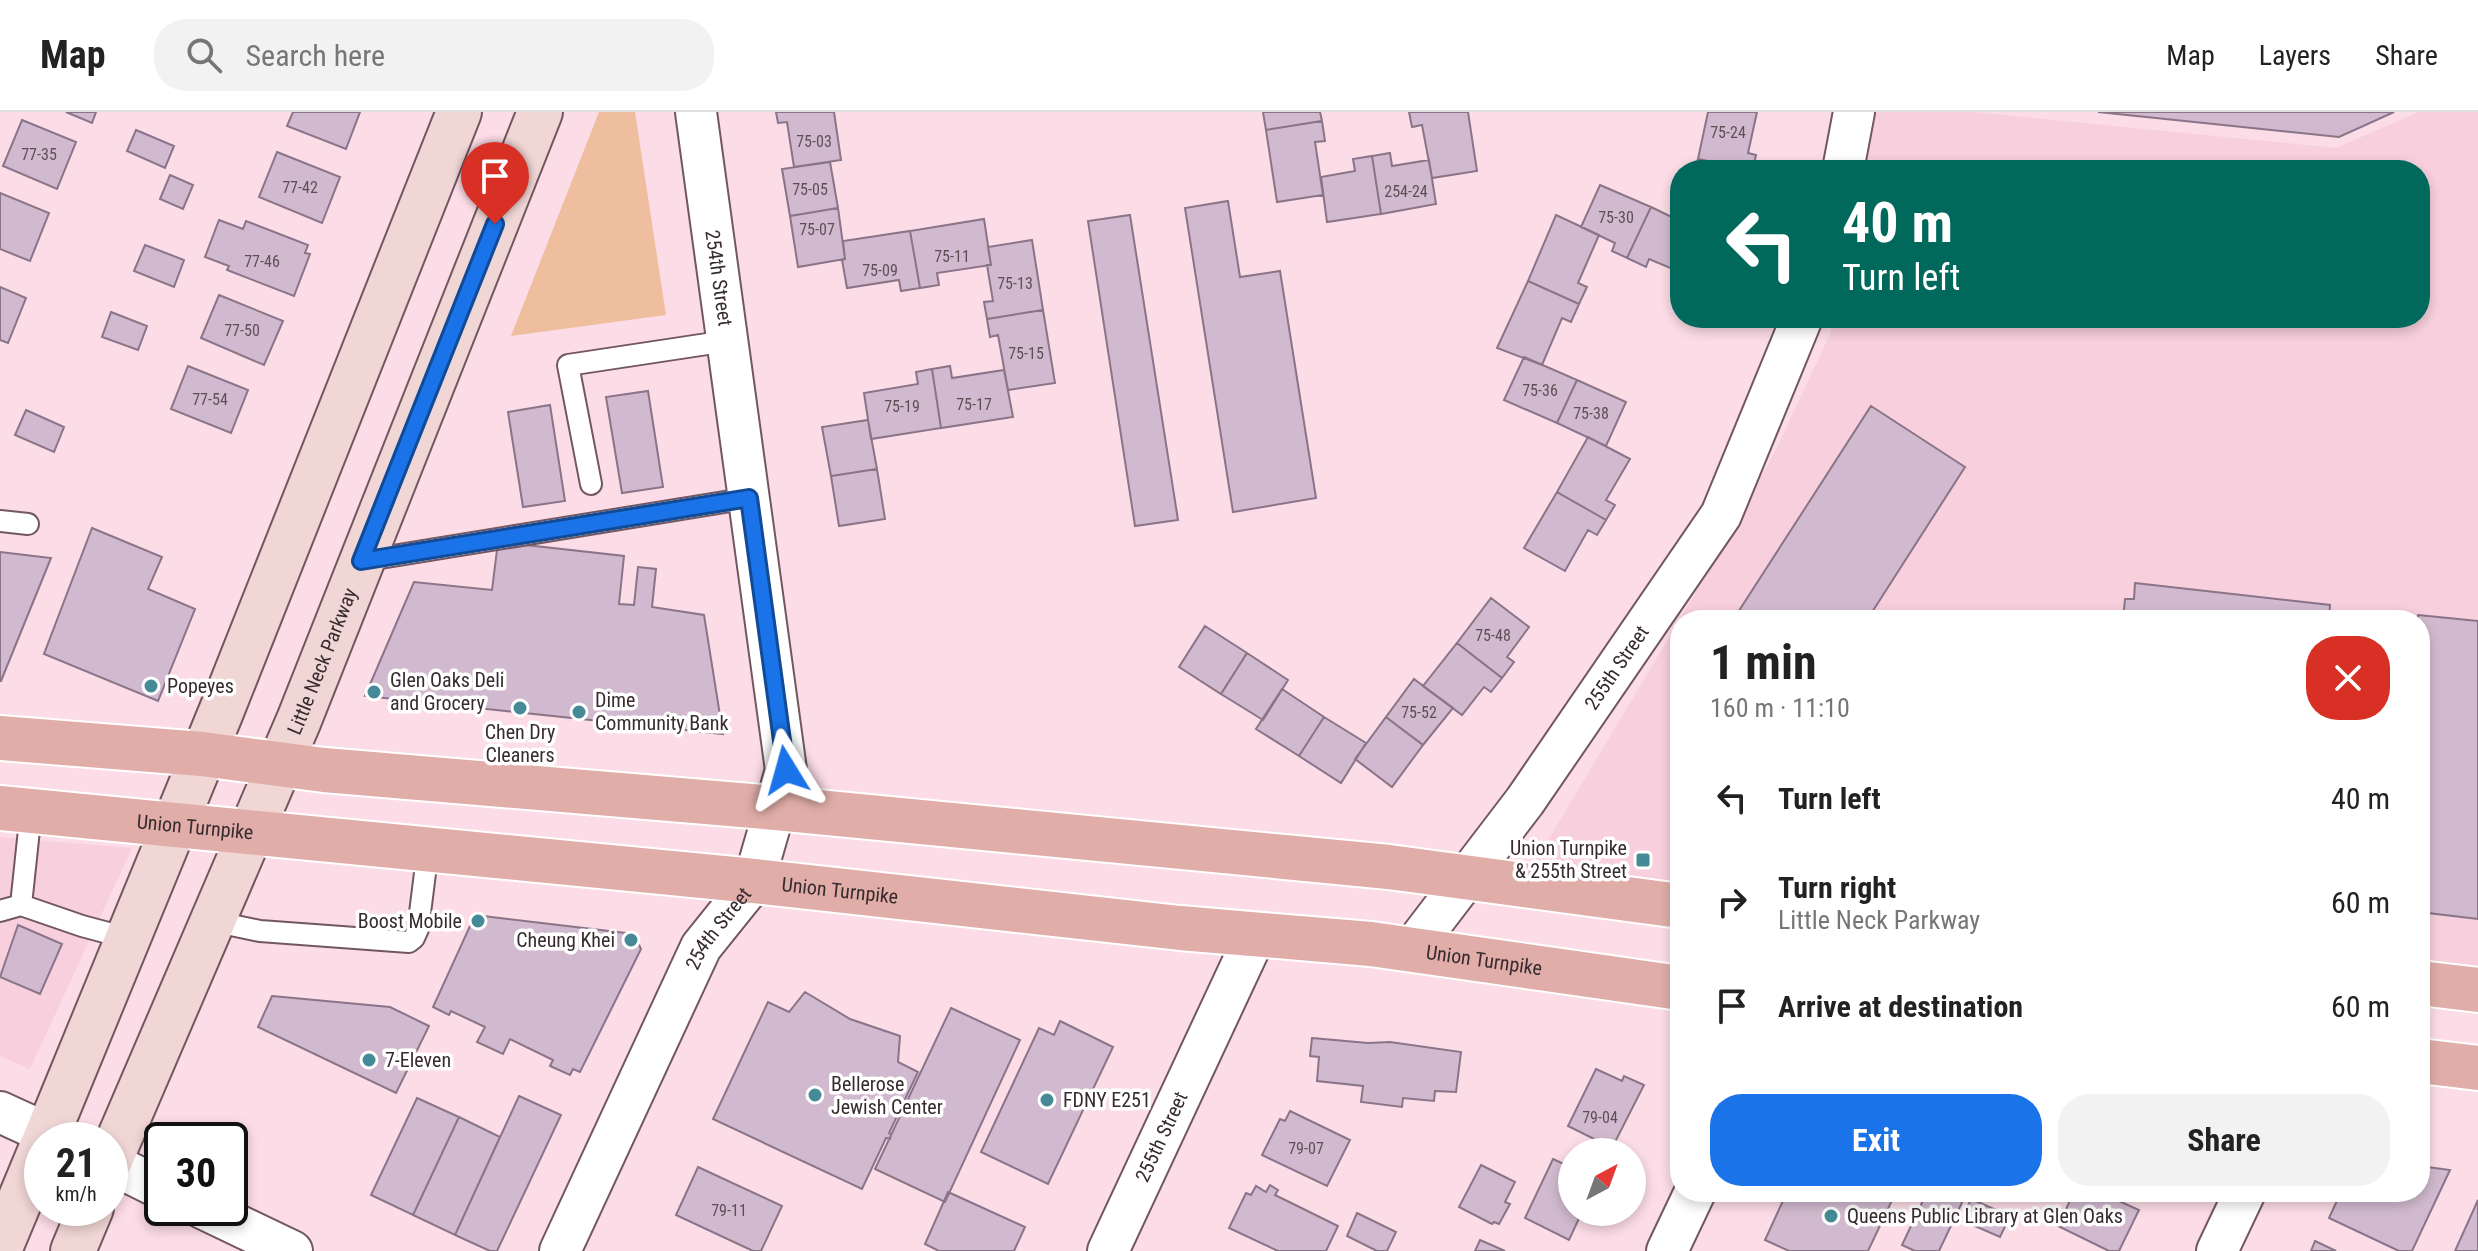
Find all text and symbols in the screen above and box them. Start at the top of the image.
search box [154,19,714,91]
text: Map [40,33,106,77]
icon: search [182,33,226,77]
text: Search here [246,38,385,73]
text: Map [2166,39,2215,72]
text: Layers [2259,39,2331,72]
text: Share [2375,39,2438,72]
house number: 75-24 [1710,123,1746,142]
house number: 75-03 [796,132,832,151]
pin [461,142,529,224]
house number: 77-35 [21,145,57,164]
icon: arrive [473,154,517,198]
house number: 77-42 [282,178,318,197]
house number: 75-05 [792,180,828,199]
house number: 254-24 [1384,182,1428,201]
text: 40 m [1842,190,1953,256]
icon: left [1710,192,1814,296]
house number: 75-30 [1598,208,1634,227]
house number: 75-07 [799,220,835,239]
street label: 254th Street [700,228,738,328]
house number: 75-11 [934,247,970,266]
house number: 77-46 [244,252,280,271]
text: Turn left [1842,257,1960,299]
house number: 75-09 [862,261,898,280]
house number: 75-13 [997,274,1033,293]
house number: 77-50 [224,321,260,340]
house number: 75-15 [1008,344,1044,363]
house number: 75-36 [1522,381,1558,400]
house number: 77-54 [192,390,228,409]
house number: 75-17 [956,395,992,414]
house number: 75-19 [884,397,920,416]
house number: 75-38 [1573,404,1609,423]
street label: Little Neck Parkway [282,585,362,738]
street label: 255th Street [1579,621,1654,714]
house number: 75-48 [1475,626,1511,645]
text: 1 min [1710,634,1817,691]
button: close [2306,636,2390,720]
place label: Glen Oaks Deli and Grocery [390,668,504,715]
place label: Popeyes [167,674,234,698]
marker: Popeyes [142,677,160,695]
marker: Glen Oaks Deli and Grocery [365,683,383,701]
place label: Dime Community Bank [595,688,728,735]
text: 160 m · 11:10 [1710,693,1850,723]
marker: Chen Dry Cleaners [511,699,529,717]
marker: Dime Community Bank [570,703,588,721]
house number: 75-52 [1401,703,1437,722]
place label: Chen Dry Cleaners [485,720,555,767]
position arrow [744,728,828,812]
icon: left [1710,776,1754,820]
text: Turn left [1778,781,1881,816]
text: 40 m [2331,781,2390,816]
street label: Union Turnpike [136,809,255,844]
place label: Union Turnpike & 255th Street [1510,836,1627,883]
marker: Union Turnpike & 255th Street [1634,851,1652,869]
text: Turn right [1778,870,1896,905]
street label: Union Turnpike [780,872,899,909]
icon: right [1710,880,1754,924]
street label: 254th Street [680,882,756,973]
text: 60 m [2331,885,2390,920]
text: Little Neck Parkway [1778,905,1980,935]
place label: Boost Mobile [358,909,462,933]
marker: Boost Mobile [469,912,487,930]
place label: Cheung Khei [516,928,615,952]
marker: Cheung Khei [622,931,640,949]
street label: Union Turnpike [1424,940,1544,980]
icon: arrive [1710,984,1754,1028]
text: Arrive at destination [1778,989,2023,1024]
text: 60 m [2331,989,2390,1024]
place label: 7-Eleven [385,1048,451,1072]
marker: 7-Eleven [360,1051,378,1069]
place label: Bellerose Jewish Center [831,1072,943,1119]
marker: Bellerose Jewish Center [806,1086,824,1104]
place label: FDNY E251 [1063,1088,1151,1112]
street label: 255th Street [1130,1088,1193,1186]
marker: FDNY E251 [1038,1091,1056,1109]
button: Exit [1710,1094,2042,1186]
button: Share [2058,1094,2390,1186]
house number: 79-04 [1582,1108,1618,1127]
speed limit sign: 30 [144,1122,248,1226]
north arrow [1558,1138,1646,1226]
map controls [1558,1138,1646,1226]
house number: 79-07 [1288,1139,1324,1158]
text: 21 [56,1140,96,1187]
text: km/h [55,1182,97,1206]
house number: 79-11 [711,1201,747,1220]
place label: Queens Public Library at Glen Oaks [1847,1204,2123,1228]
marker: Queens Public Library at Glen Oaks [1822,1207,1840,1225]

